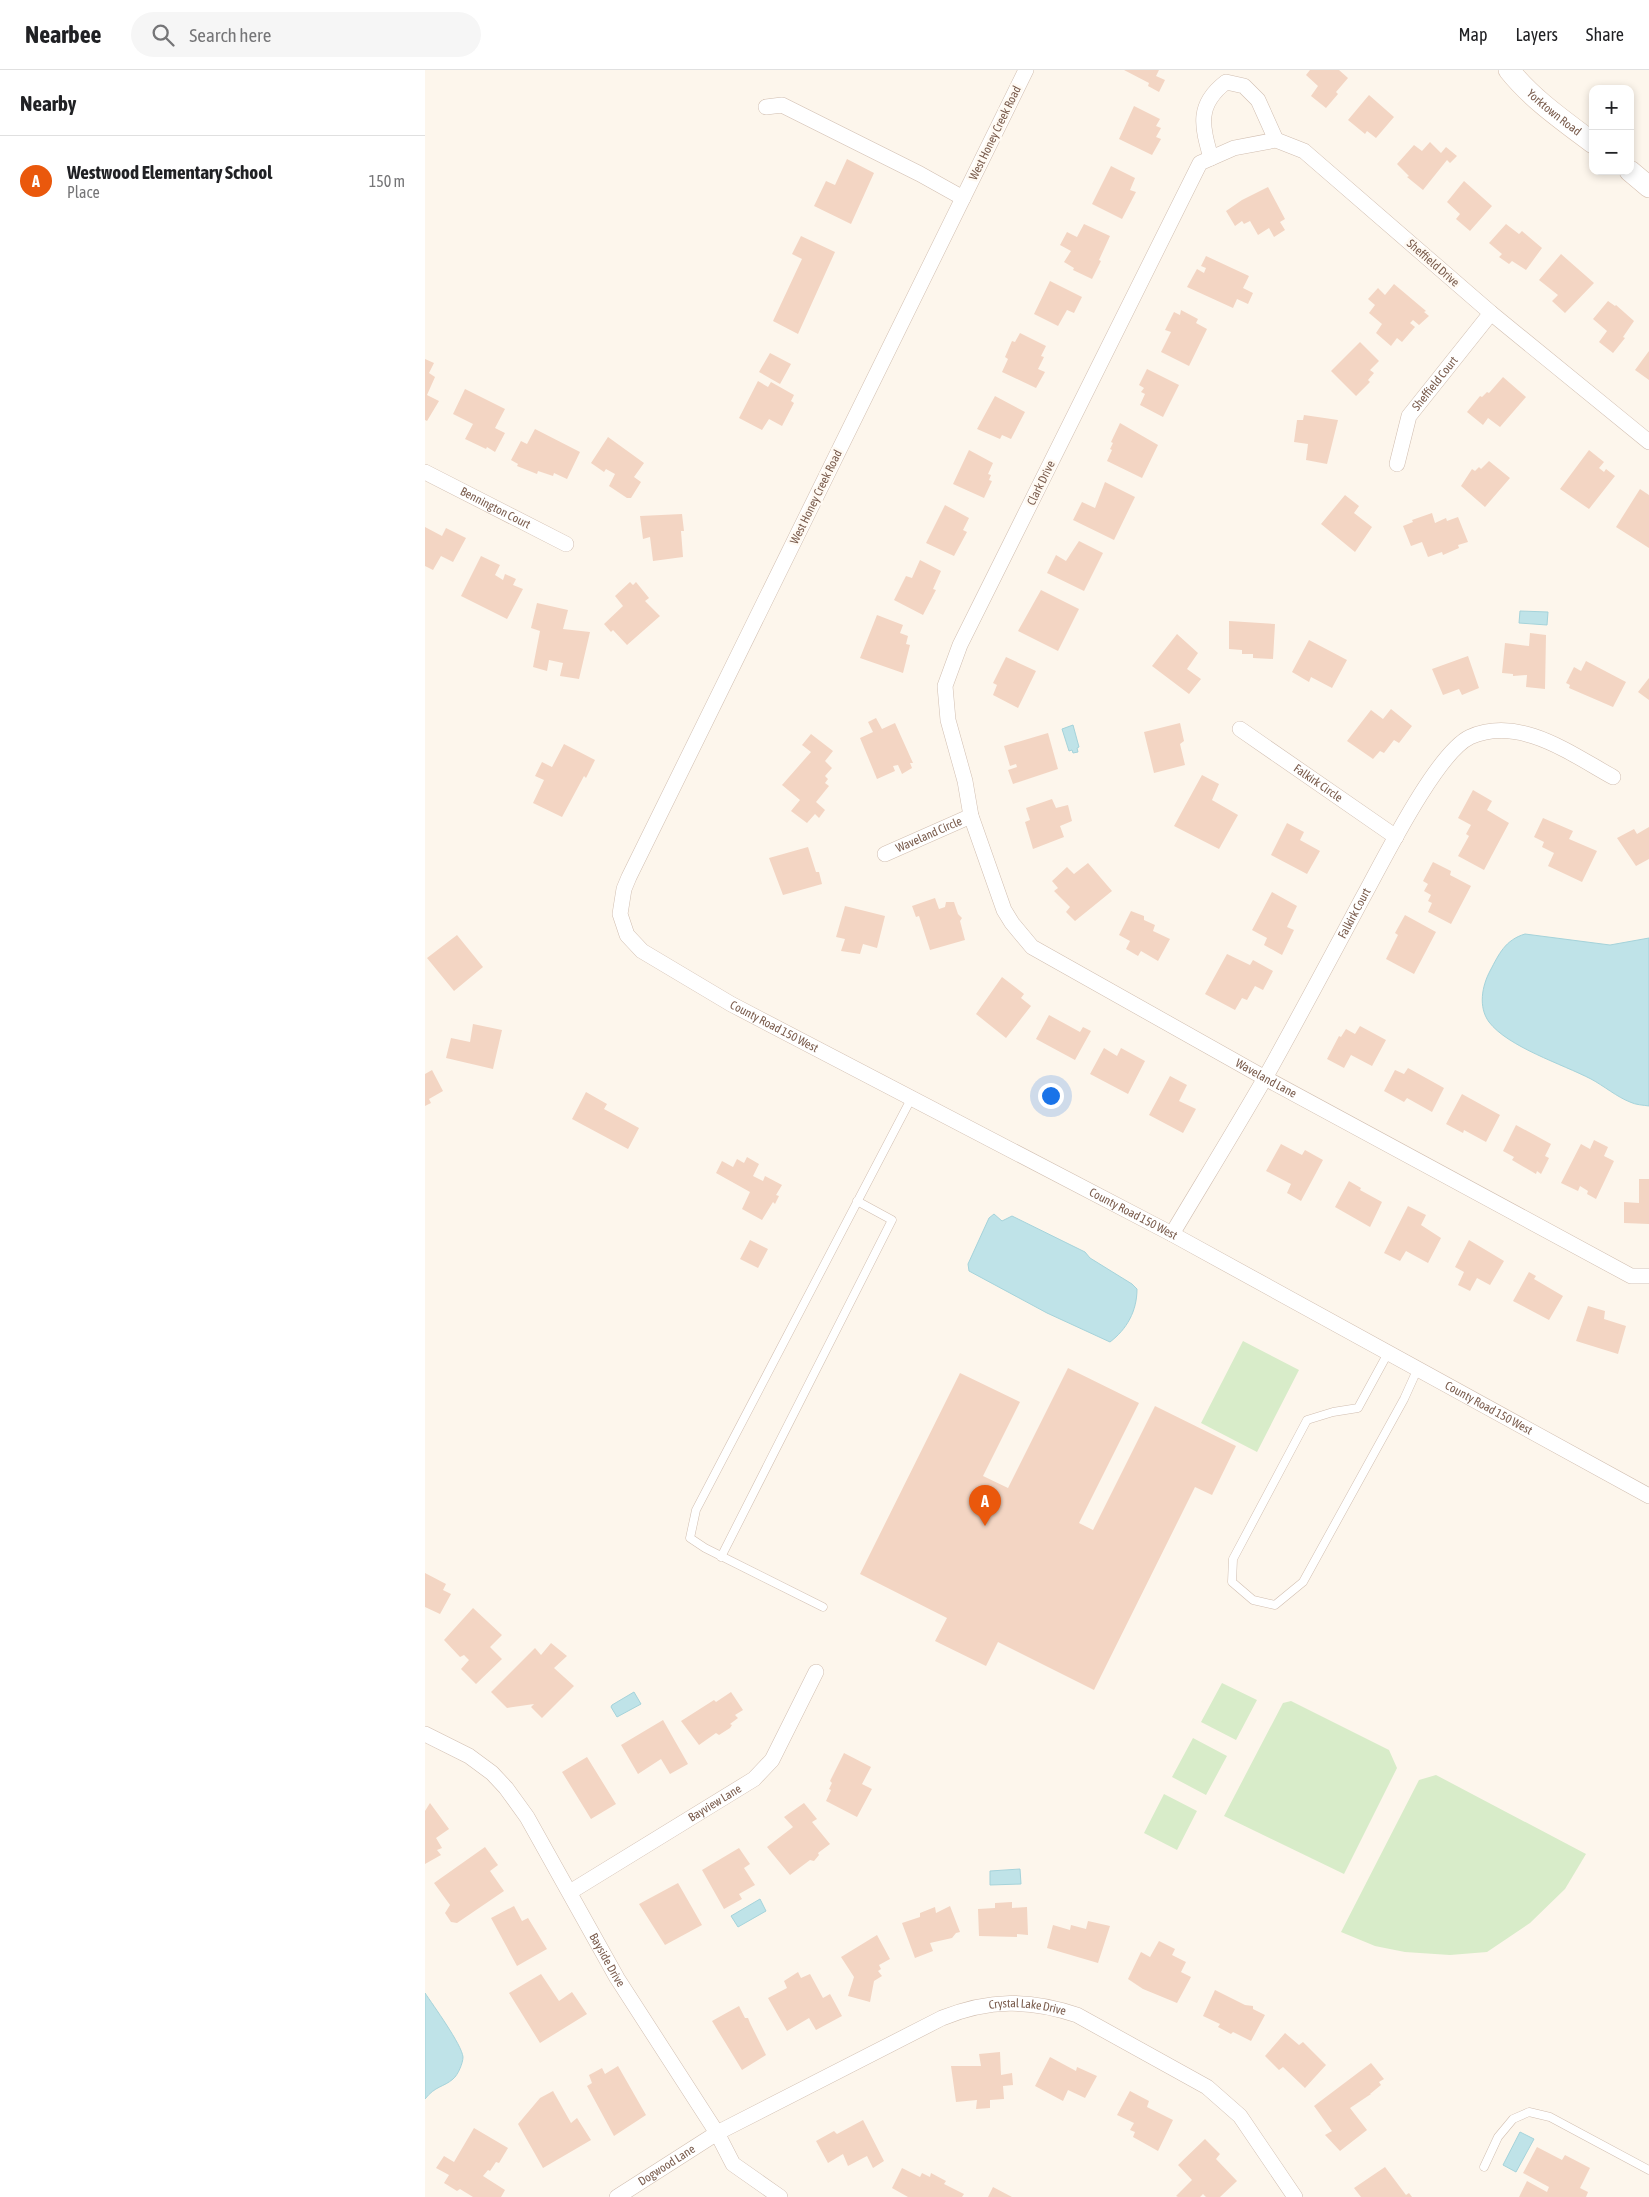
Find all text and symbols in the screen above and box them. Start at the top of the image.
search box [131,12,481,57]
text: Nearbee [25,21,101,48]
icon: search [149,21,177,49]
text: Search here [189,24,271,46]
text: Map [1458,24,1487,45]
text: Layers [1515,24,1558,45]
text: Share [1586,24,1624,45]
street label: West Honey Creek Road [966,84,1024,182]
map controls [1589,85,1634,175]
button: + [1589,85,1634,130]
street label: Yorktown Road [1524,86,1584,139]
text: Nearby [20,91,76,115]
button: − [1589,130,1634,175]
text: Westwood Elementary School [67,161,272,183]
text: A [32,172,40,190]
text: 150 m [369,172,405,190]
text: Place [67,183,100,201]
street label: Sheffield Drive [1404,236,1462,290]
street label: Sheffield Court [1409,353,1461,413]
street label: West Honey Creek Road [787,448,845,546]
street label: Clark Drive [1024,458,1058,508]
street label: Bennington Court [458,484,533,532]
street label: Falkirk Circle [1291,761,1345,805]
street label: Waveland Circle [894,814,964,855]
street label: Falkirk Court [1335,885,1374,941]
street label: County Road 150 West [728,998,821,1055]
street label: Waveland Lane [1233,1056,1299,1101]
your location [1038,1083,1064,1109]
street label: County Road 150 West [1087,1185,1180,1243]
street label: County Road 150 West [1443,1378,1535,1438]
pin: A [969,1485,1001,1526]
street label: Bayview Lane [686,1781,744,1825]
street label: Bayside Drive [586,1931,628,1989]
street label: Crystal Lake Drive [988,1996,1068,2018]
street label: Dogwood Lane [636,2142,698,2189]

